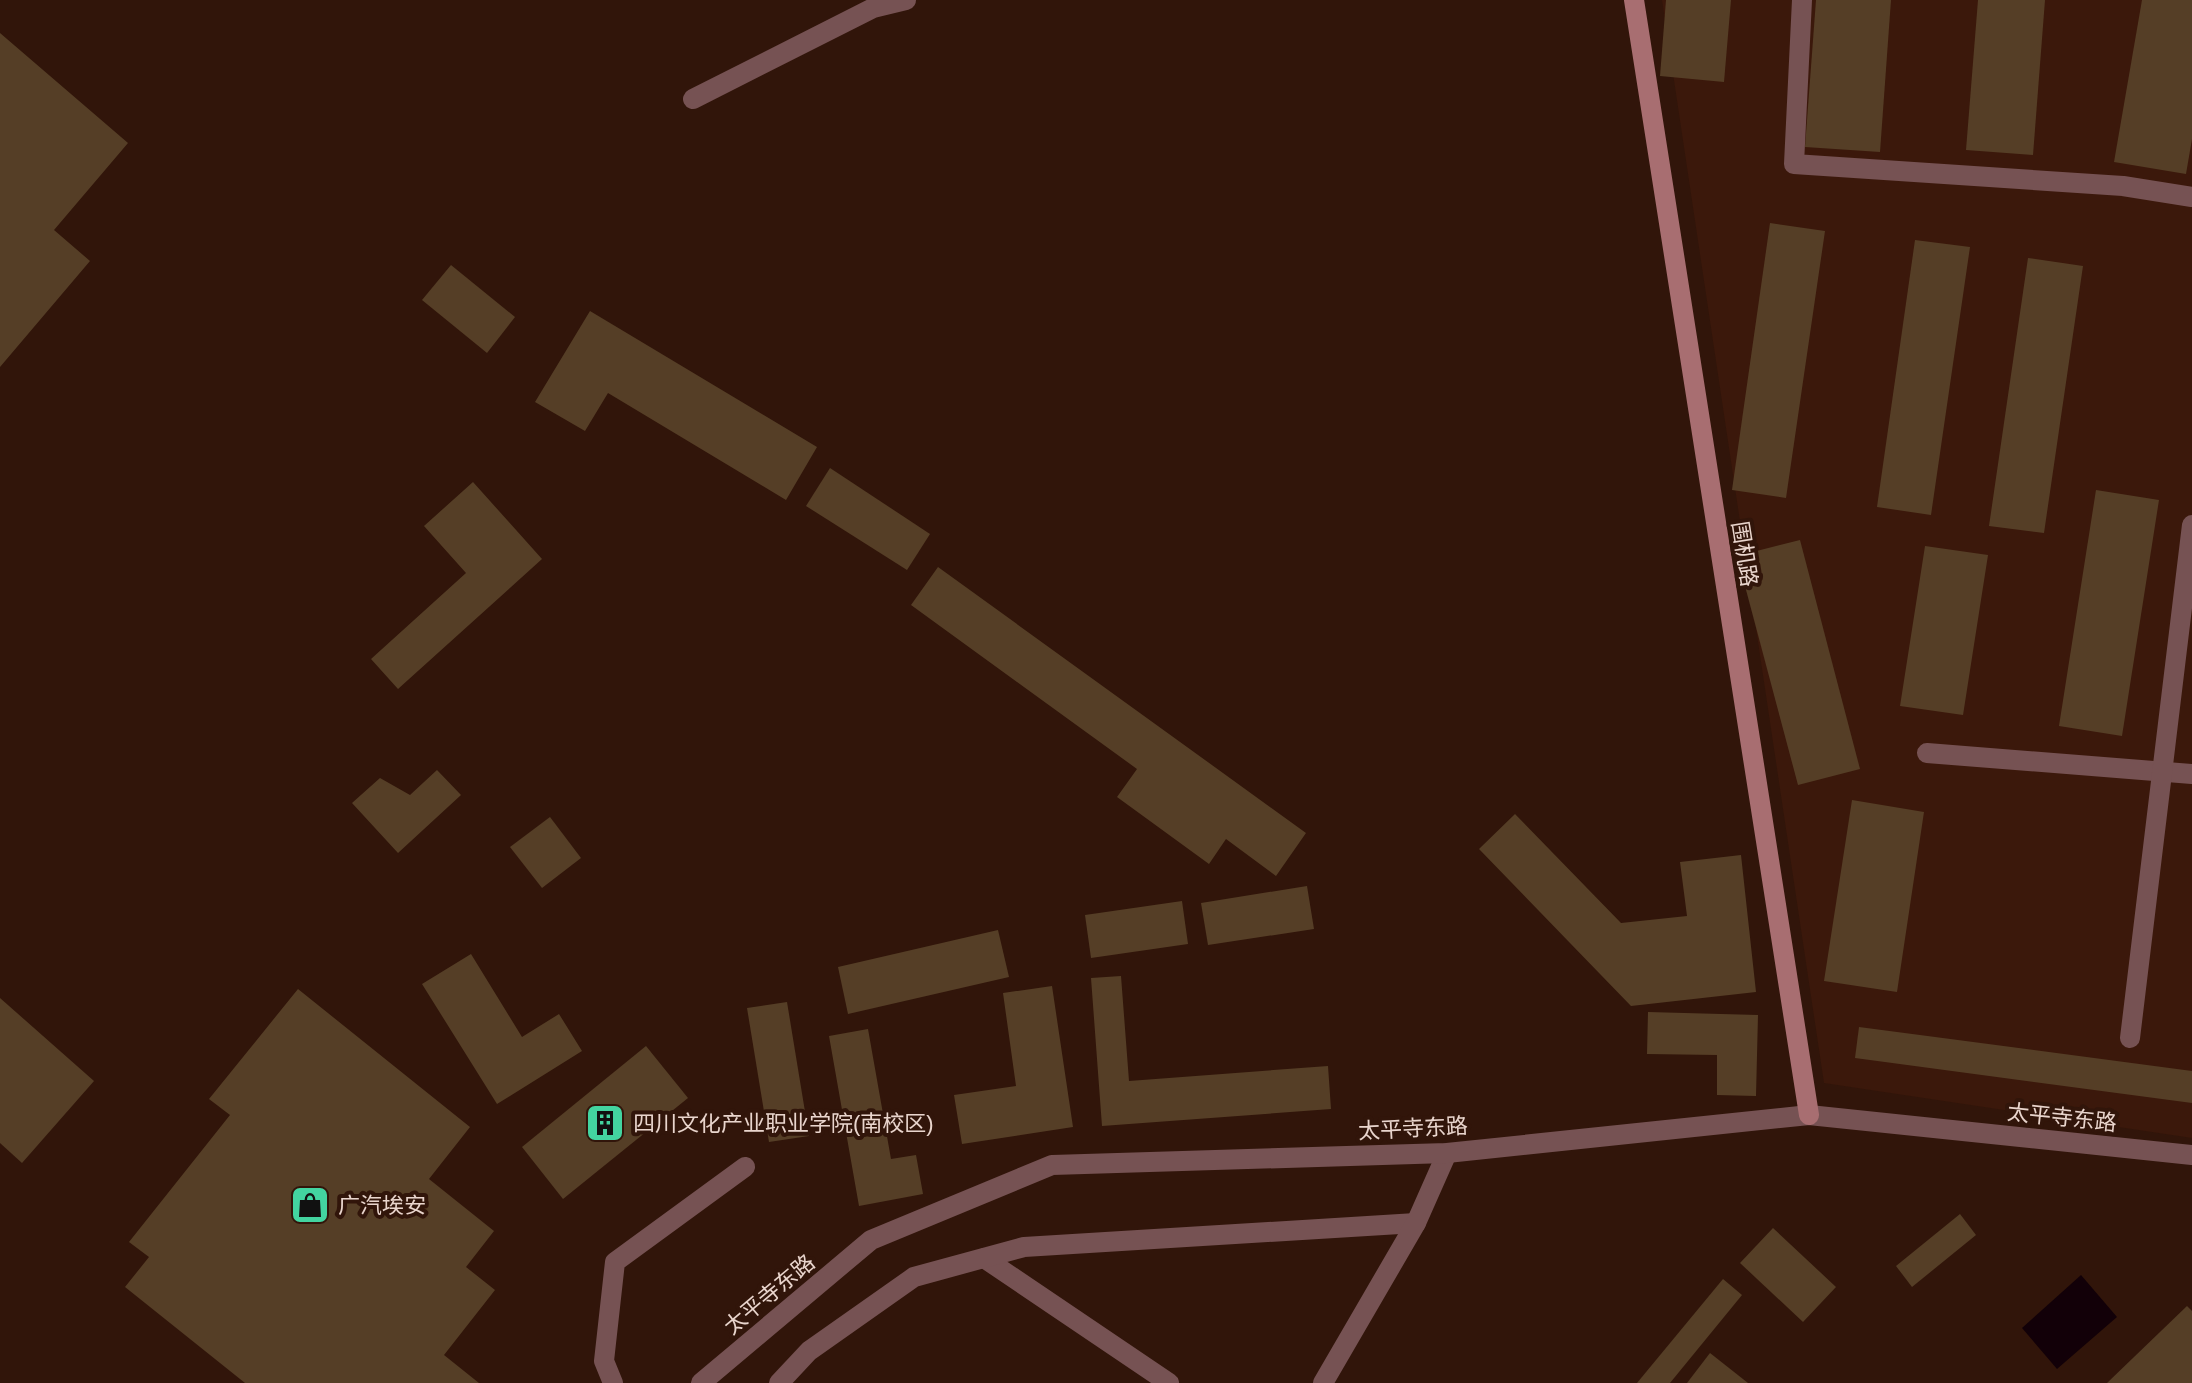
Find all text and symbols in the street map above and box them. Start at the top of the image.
street label: 围机路 [1727,520,1762,589]
street label: 太平寺东路 [2006,1099,2118,1136]
building icon: 四川文化产业职业学院(南校区) [584,1102,626,1144]
place label: 四川文化产业职业学院(南校区) [633,1111,934,1136]
street label: 太平寺东路 [1357,1113,1469,1144]
shop icon: 广汽埃安 [289,1184,331,1226]
place label: 广汽埃安 [338,1193,426,1218]
street label: 太平寺东路 [719,1249,819,1339]

